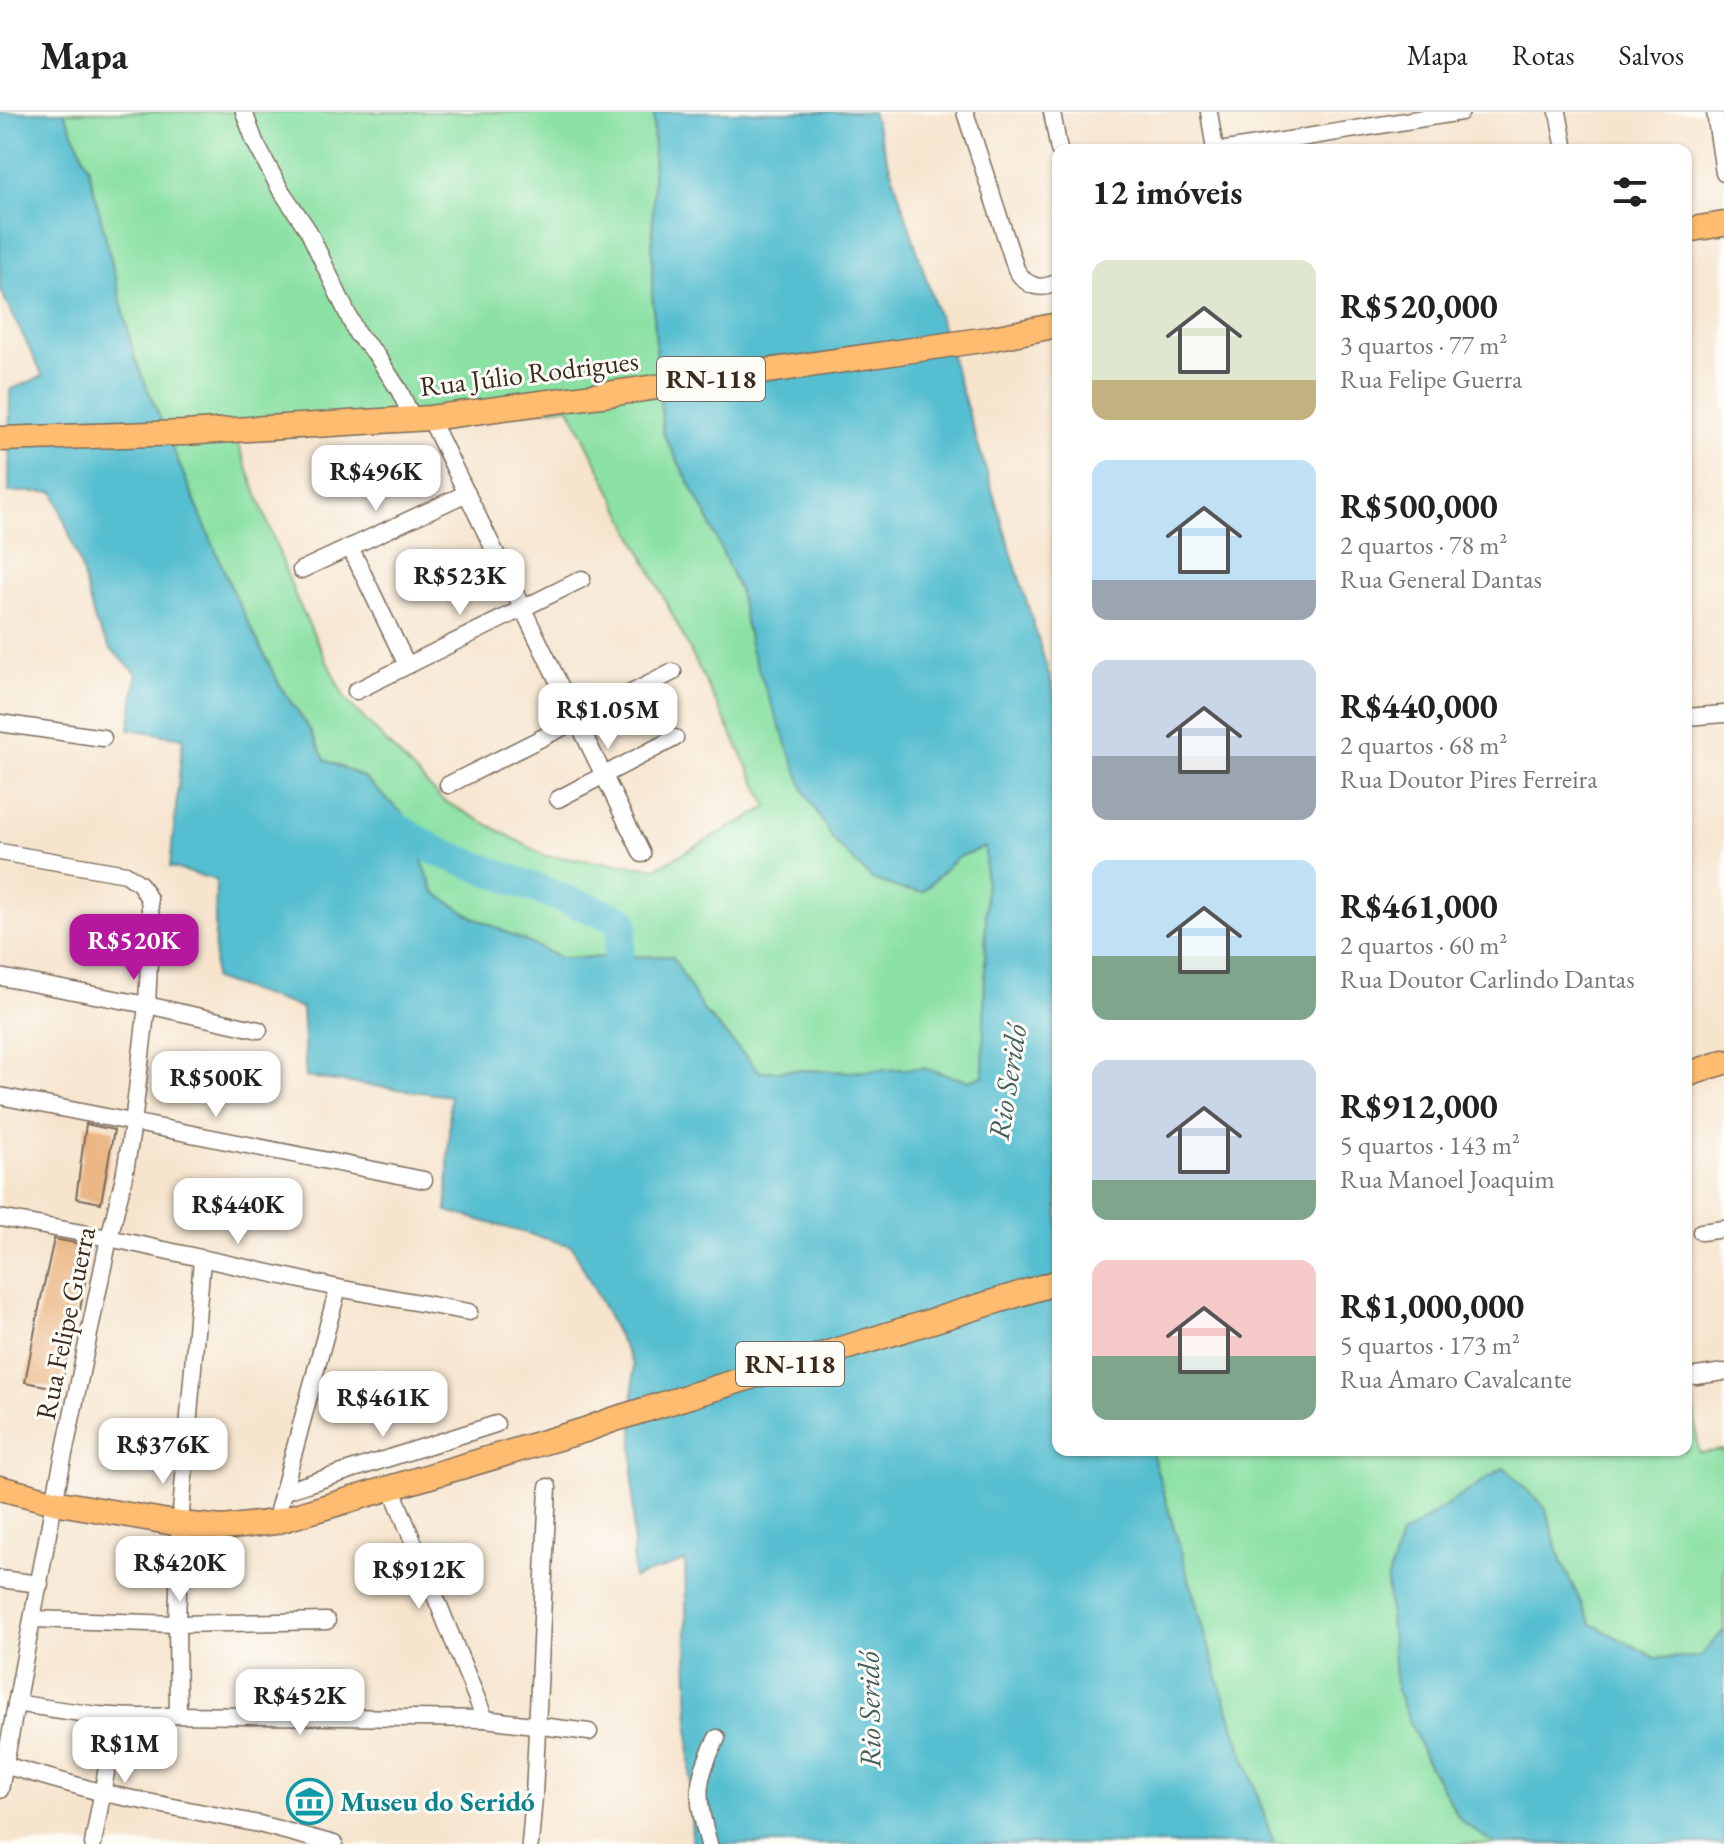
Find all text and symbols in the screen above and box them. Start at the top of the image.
text: Mapa [40,31,128,80]
text: Mapa [1407,37,1468,73]
text: Rotas [1512,37,1575,73]
text: Salvos [1619,37,1684,73]
text: 12 imóveis [1092,170,1242,214]
icon: filters [1608,170,1652,214]
text: R$520,000 [1340,284,1498,328]
icon: home [1156,292,1252,388]
text: 3 quartos · 77 m² [1340,328,1507,362]
street label: Rua Júlio Rodrigues [418,342,640,404]
road number: RN-118 [657,357,765,401]
text: Rua Felipe Guerra [1340,362,1522,396]
pin: R$496K [311,445,441,513]
text: R$496K [330,454,422,488]
text: R$500,000 [1340,484,1498,528]
icon: home [1156,492,1252,588]
text: 2 quartos · 78 m² [1340,528,1507,562]
pin: R$523K [395,549,525,617]
text: R$523K [414,558,506,592]
text: Rua General Dantas [1340,562,1542,596]
pin: R$1.05M [534,683,682,751]
text: R$440,000 [1340,684,1498,728]
text: R$1.05M [556,692,660,726]
icon: home [1156,692,1252,788]
text: 2 quartos · 68 m² [1340,728,1507,762]
text: Rua Doutor Pires Ferreira [1340,762,1598,796]
text: R$461,000 [1340,884,1498,928]
icon: home [1156,892,1252,988]
pin: R$520K [69,914,199,982]
text: R$520K [88,923,180,957]
text: 2 quartos · 60 m² [1340,928,1507,962]
text: Rua Doutor Carlindo Dantas [1340,962,1635,996]
water label: Rio Seridó [979,1020,1036,1143]
pin: R$500K [151,1051,281,1119]
text: R$500K [170,1060,262,1094]
text: R$912,000 [1340,1084,1498,1128]
icon: home [1156,1092,1252,1188]
text: 5 quartos · 143 m² [1340,1128,1520,1162]
text: Rua Manoel Joaquim [1340,1162,1555,1196]
pin: R$440K [173,1178,303,1246]
text: R$440K [192,1187,284,1221]
street label: Rua Felipe Guerra [27,1222,103,1423]
text: R$1,000,000 [1340,1284,1524,1328]
icon: home [1156,1292,1252,1388]
text: 5 quartos · 173 m² [1340,1328,1520,1362]
road number: RN-118 [736,1342,844,1386]
text: Rua Amaro Cavalcante [1340,1362,1572,1396]
pin: R$461K [318,1371,448,1439]
text: R$461K [337,1380,429,1414]
pin: R$376K [98,1418,228,1486]
text: R$376K [117,1427,209,1461]
pin: R$420K [115,1536,245,1604]
pin: R$912K [354,1543,484,1611]
text: R$420K [134,1545,226,1579]
text: R$912K [373,1552,465,1586]
water label: Rio Seridó [848,1650,890,1769]
pin: R$452K [235,1669,365,1737]
text: R$452K [254,1678,346,1712]
pin: R$1M [78,1717,172,1785]
text: R$1M [90,1726,160,1760]
museum icon: Museu do Seridó [285,1777,333,1825]
place label: Museu do Seridó [340,1783,535,1819]

